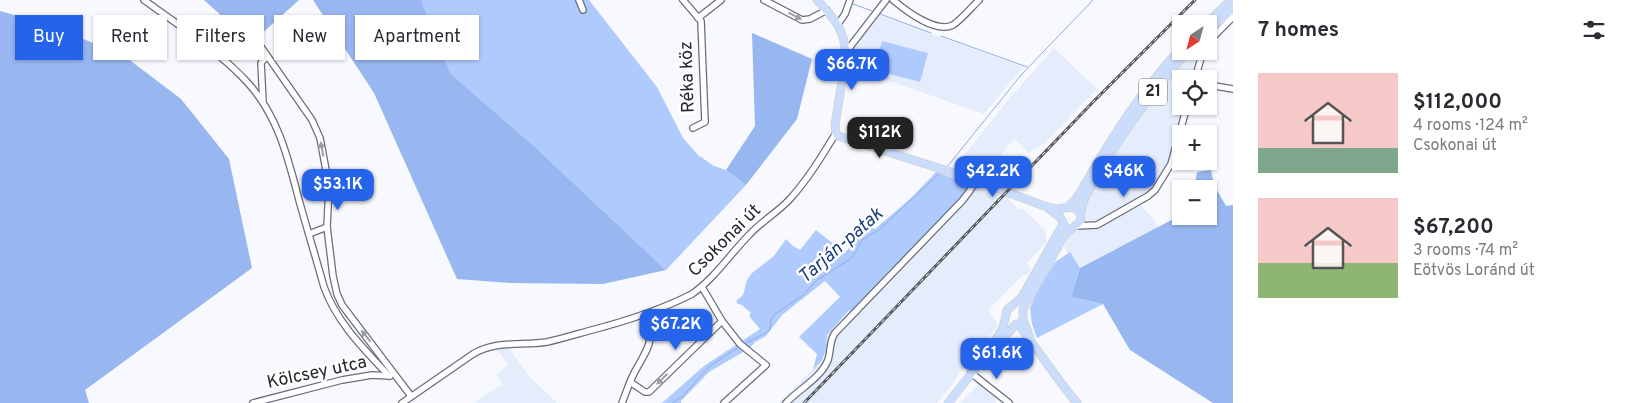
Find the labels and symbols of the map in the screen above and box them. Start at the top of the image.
one-way arrow [788,12,802,20]
north arrow [1172,15,1218,60]
street label: Réka köz [675,41,701,113]
pin: $66.7K [811,48,893,91]
road number: 21 [1139,78,1167,105]
pin: $112K [845,116,915,159]
one-way arrow [318,141,326,157]
pin: $42.2K [952,156,1034,198]
pin: $46K [1094,156,1154,198]
pin: $53.1K [297,168,379,211]
street label: Csokonai út [684,200,766,282]
water label: Tarján-patak [794,202,889,289]
pin: $67.2K [635,308,717,351]
one-way arrow [360,329,371,342]
pin: $61.6K [956,338,1038,380]
street label: Kölcsey utca [265,351,369,395]
one-way arrow [656,373,668,385]

